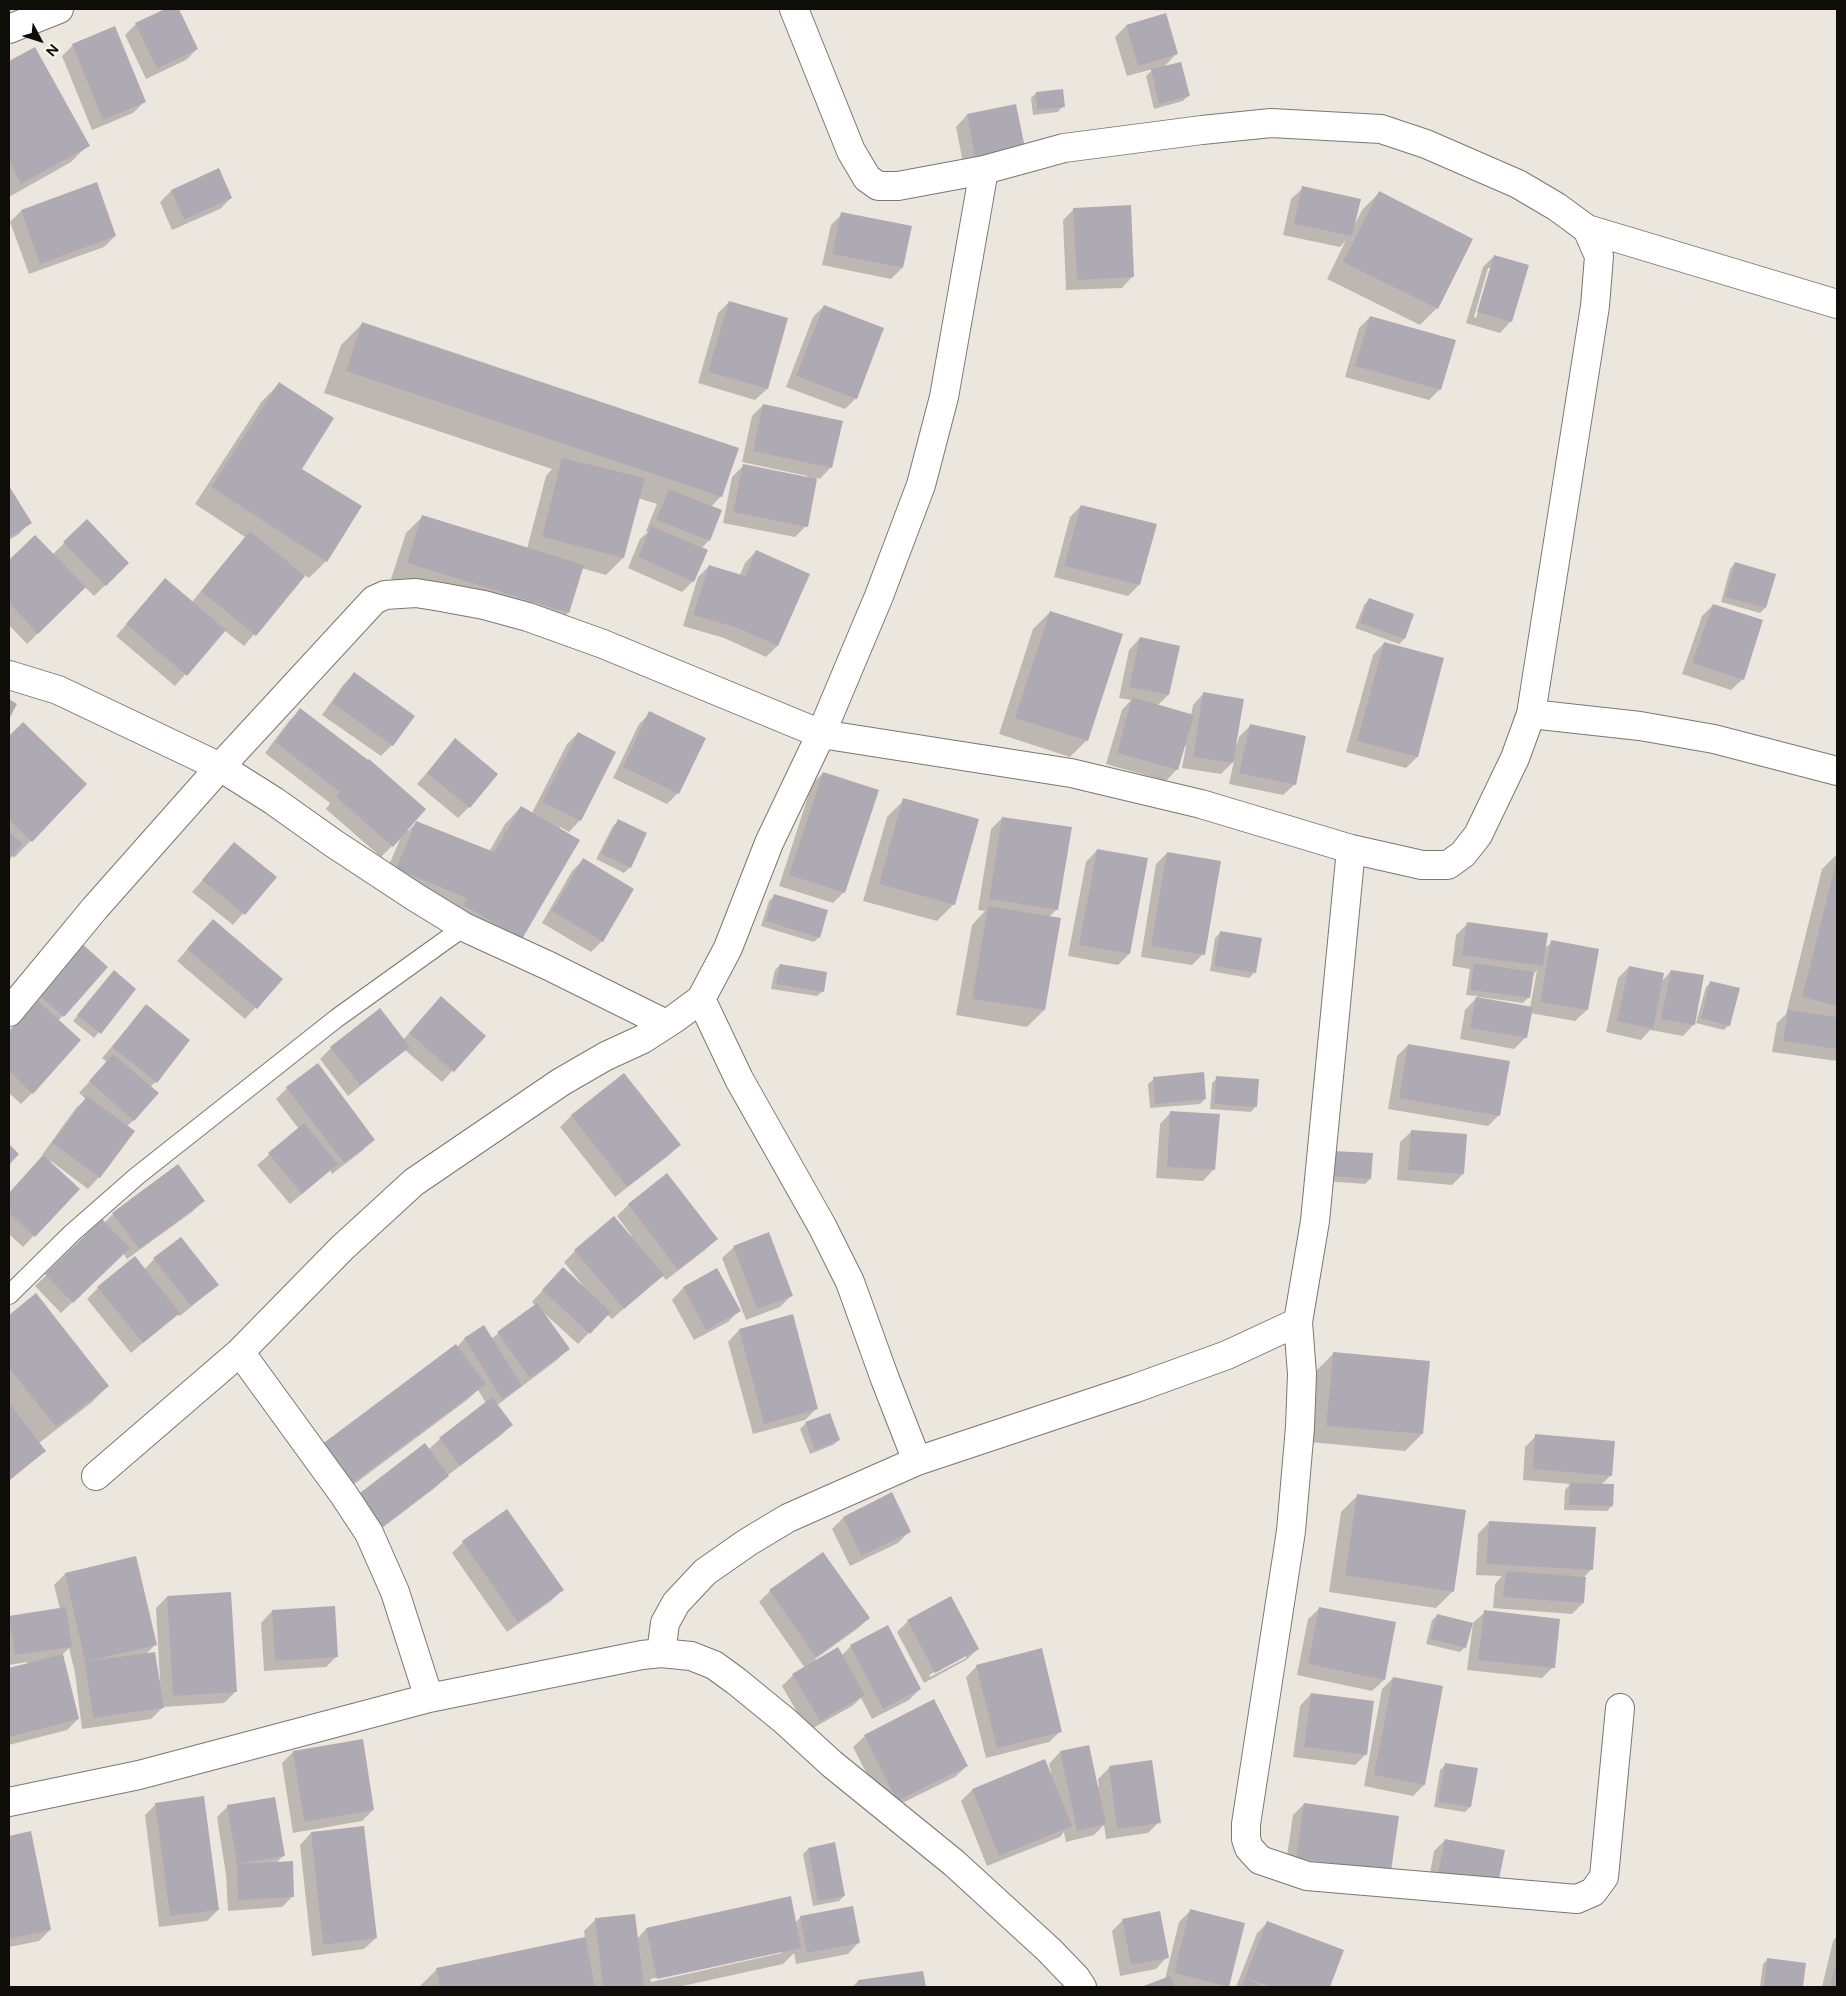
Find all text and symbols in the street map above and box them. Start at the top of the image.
north arrow [15,15,65,65]
text: N [42,40,62,60]

